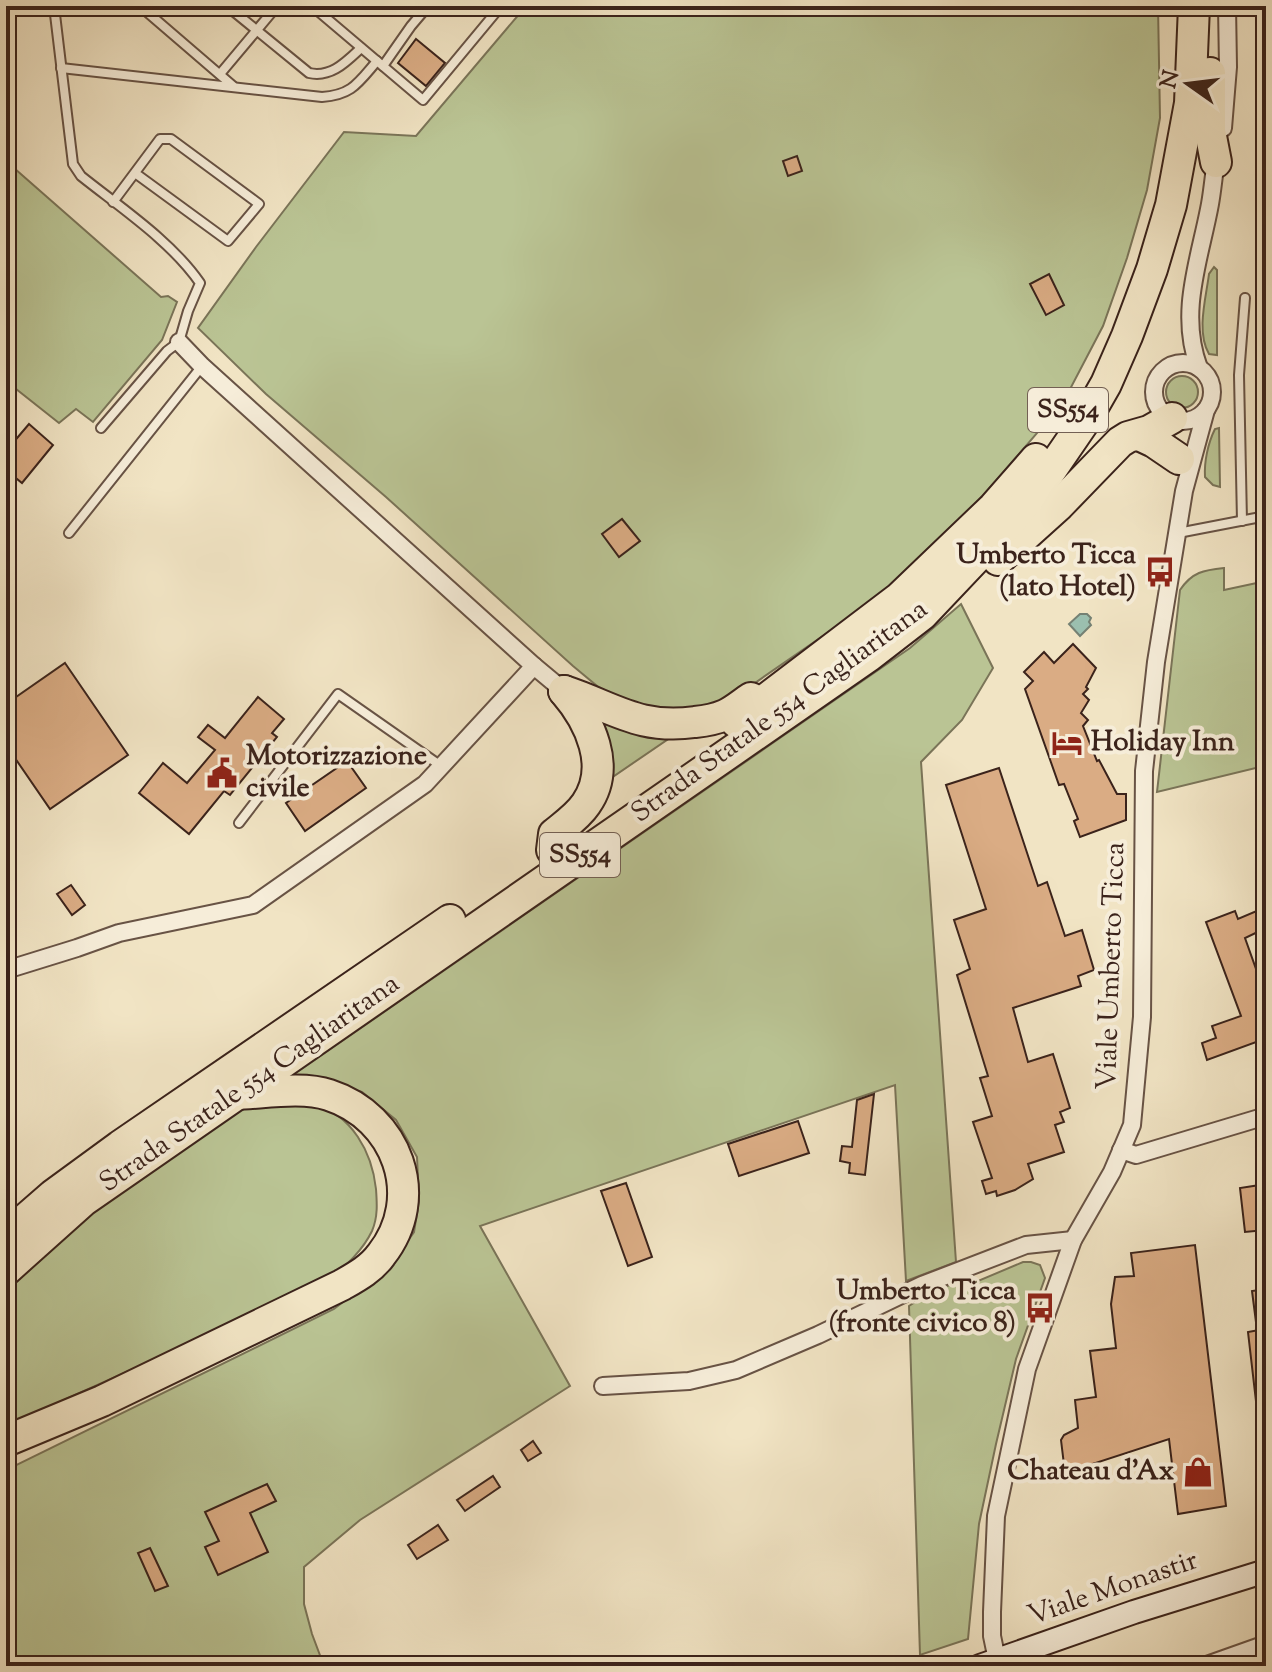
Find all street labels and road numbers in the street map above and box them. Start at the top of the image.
road number: SS554 [1028,388,1108,432]
street label: Strada Statale 554 Cagliaritana [623,590,937,833]
road number: SS554 [540,833,620,877]
street label: Viale Umberto Ticca [1088,841,1136,1091]
street label: Strada Statale 554 Cagliaritana [92,965,408,1203]
street label: Viale Monastir [1023,1541,1204,1637]

